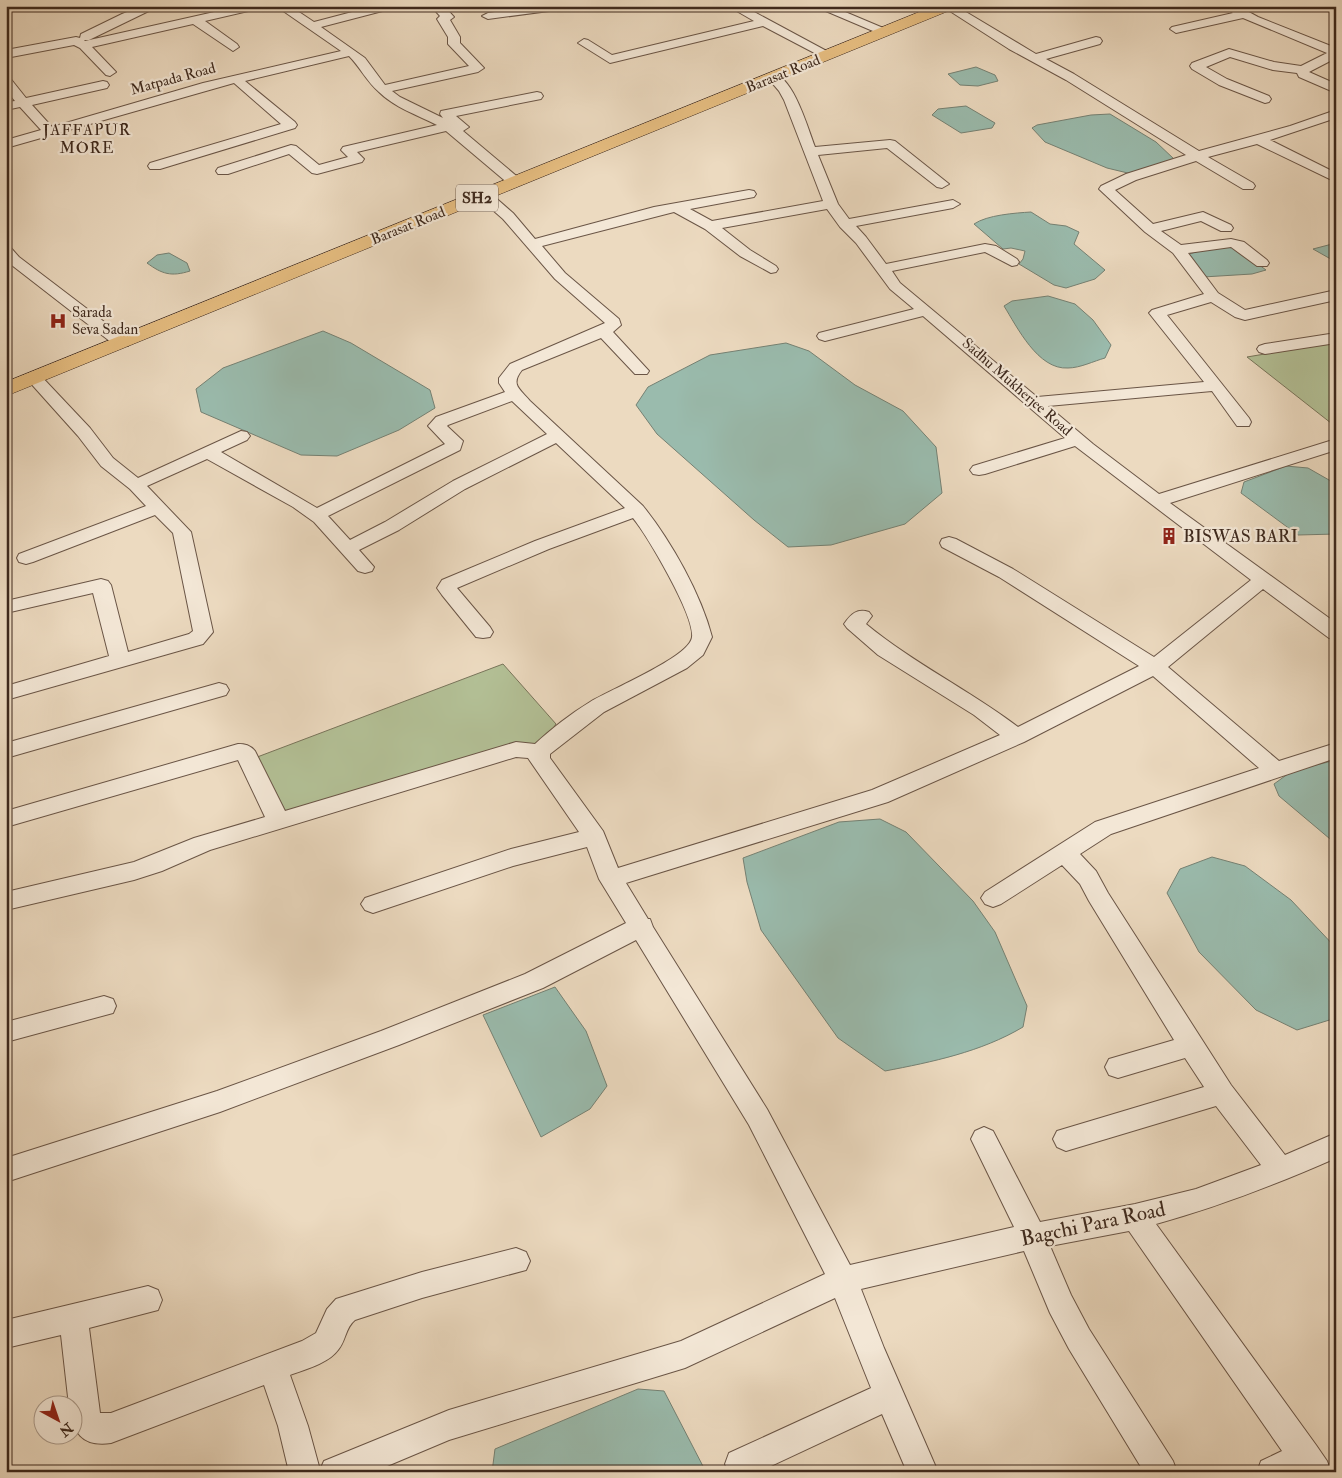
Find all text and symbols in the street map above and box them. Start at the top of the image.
street label: Barasat Road [743,50,823,97]
street label: Matpada Road [128,58,218,100]
district label: JAFFAPUR MORE [42,120,131,158]
road number: SH2 [456,184,498,212]
street label: Barasat Road [368,202,448,249]
place label: Sarada Seva Sadan [72,303,138,339]
hospital icon: Sarada Seva Sadan [48,311,68,331]
street label: Sadhu Mukherjee Road [958,334,1077,440]
place label: BISWAS BARI [1183,525,1298,548]
building icon: BISWAS BARI [1159,526,1179,546]
street label: Bagchi Para Road [1018,1195,1169,1253]
north arrow [32,1396,82,1446]
text: N [55,1418,77,1440]

